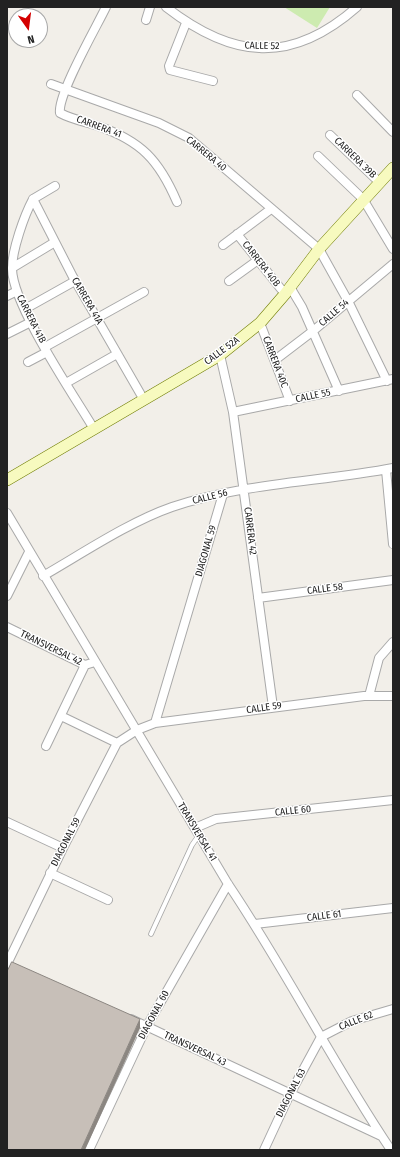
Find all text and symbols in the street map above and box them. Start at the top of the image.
north arrow [8,8,48,48]
text: N [26,32,36,46]
street label: CALLE 52 [244,40,280,52]
street label: CARRERA 41 [75,113,123,141]
street label: CARRERA 40 [183,134,229,174]
street label: CARRERA 39B [332,135,378,181]
street label: CARRERA 40B [239,239,283,289]
street label: CARRERA 41A [69,275,105,327]
street label: CARRERA 41B [14,293,48,345]
street label: CALLE 54 [317,297,351,329]
street label: CALLE 52A [202,334,242,368]
street label: CARRERA 40C [260,335,290,389]
street label: CALLE 55 [294,386,332,406]
street label: CALLE 56 [191,487,229,507]
street label: CARRERA 42 [241,506,259,556]
street label: DIAGONAL 59 [193,524,219,578]
street label: CALLE 58 [306,581,344,597]
street label: TRANSVERSAL 42 [18,628,84,668]
street label: CALLE 59 [246,700,282,716]
street label: TRANSVERSAL 41 [175,800,219,864]
street label: CALLE 60 [274,803,312,819]
street label: DIAGONAL 59 [49,816,83,868]
street label: CALLE 61 [306,908,342,924]
street label: DIAGONAL 60 [136,988,172,1042]
street label: CALLE 62 [337,1009,375,1033]
street label: TRANSVERSAL 43 [162,1029,228,1069]
street label: DIAGONAL 63 [274,1067,308,1119]

